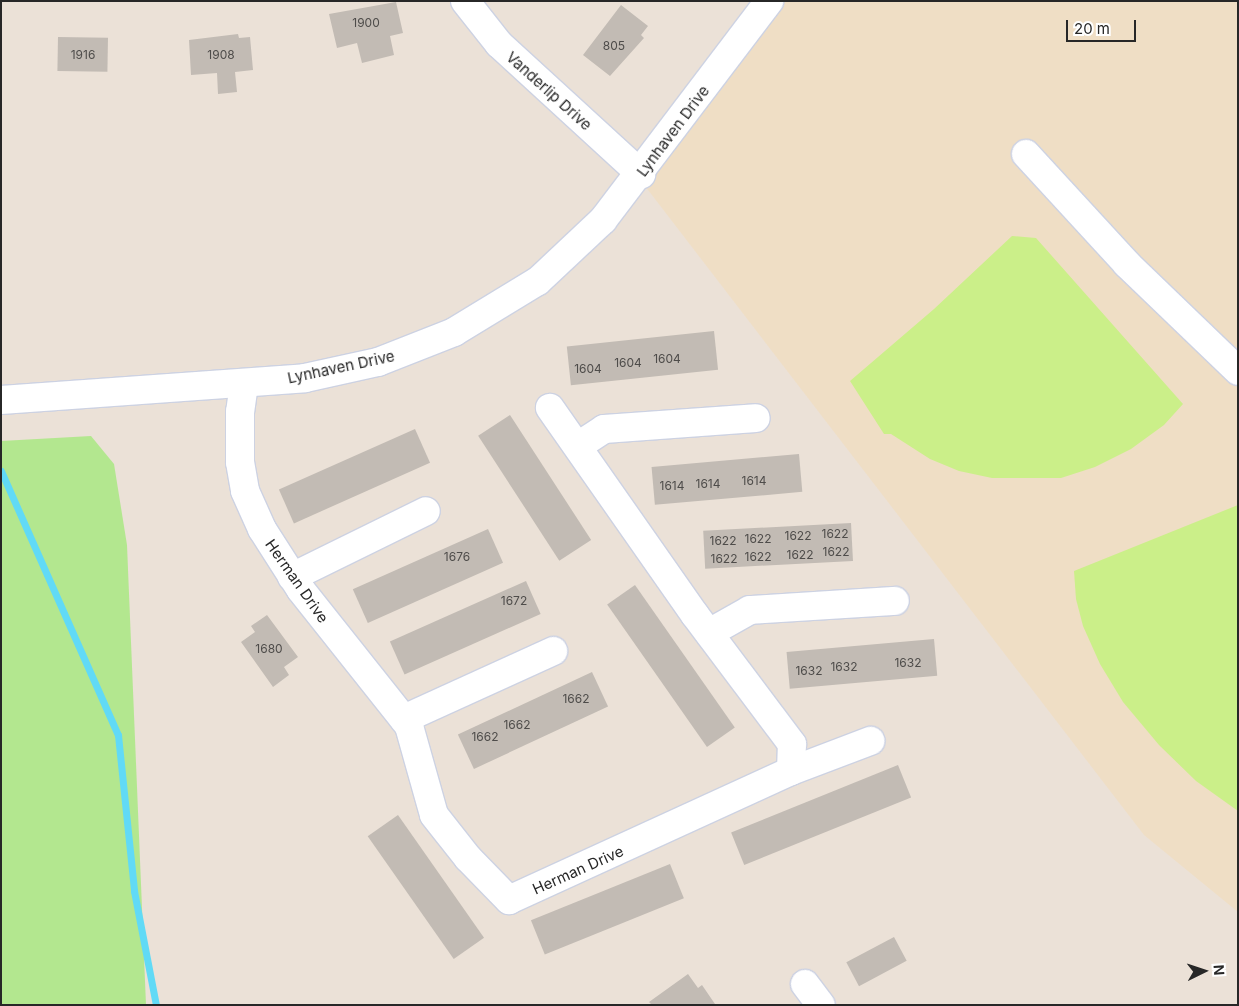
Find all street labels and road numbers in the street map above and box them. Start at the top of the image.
street label: Vanderlip Drive [503,48,595,134]
street label: Lynhaven Drive [633,82,713,180]
street label: Lynhaven Drive [286,347,396,387]
street label: Herman Drive [262,536,332,626]
street label: Herman Drive [530,842,626,898]

